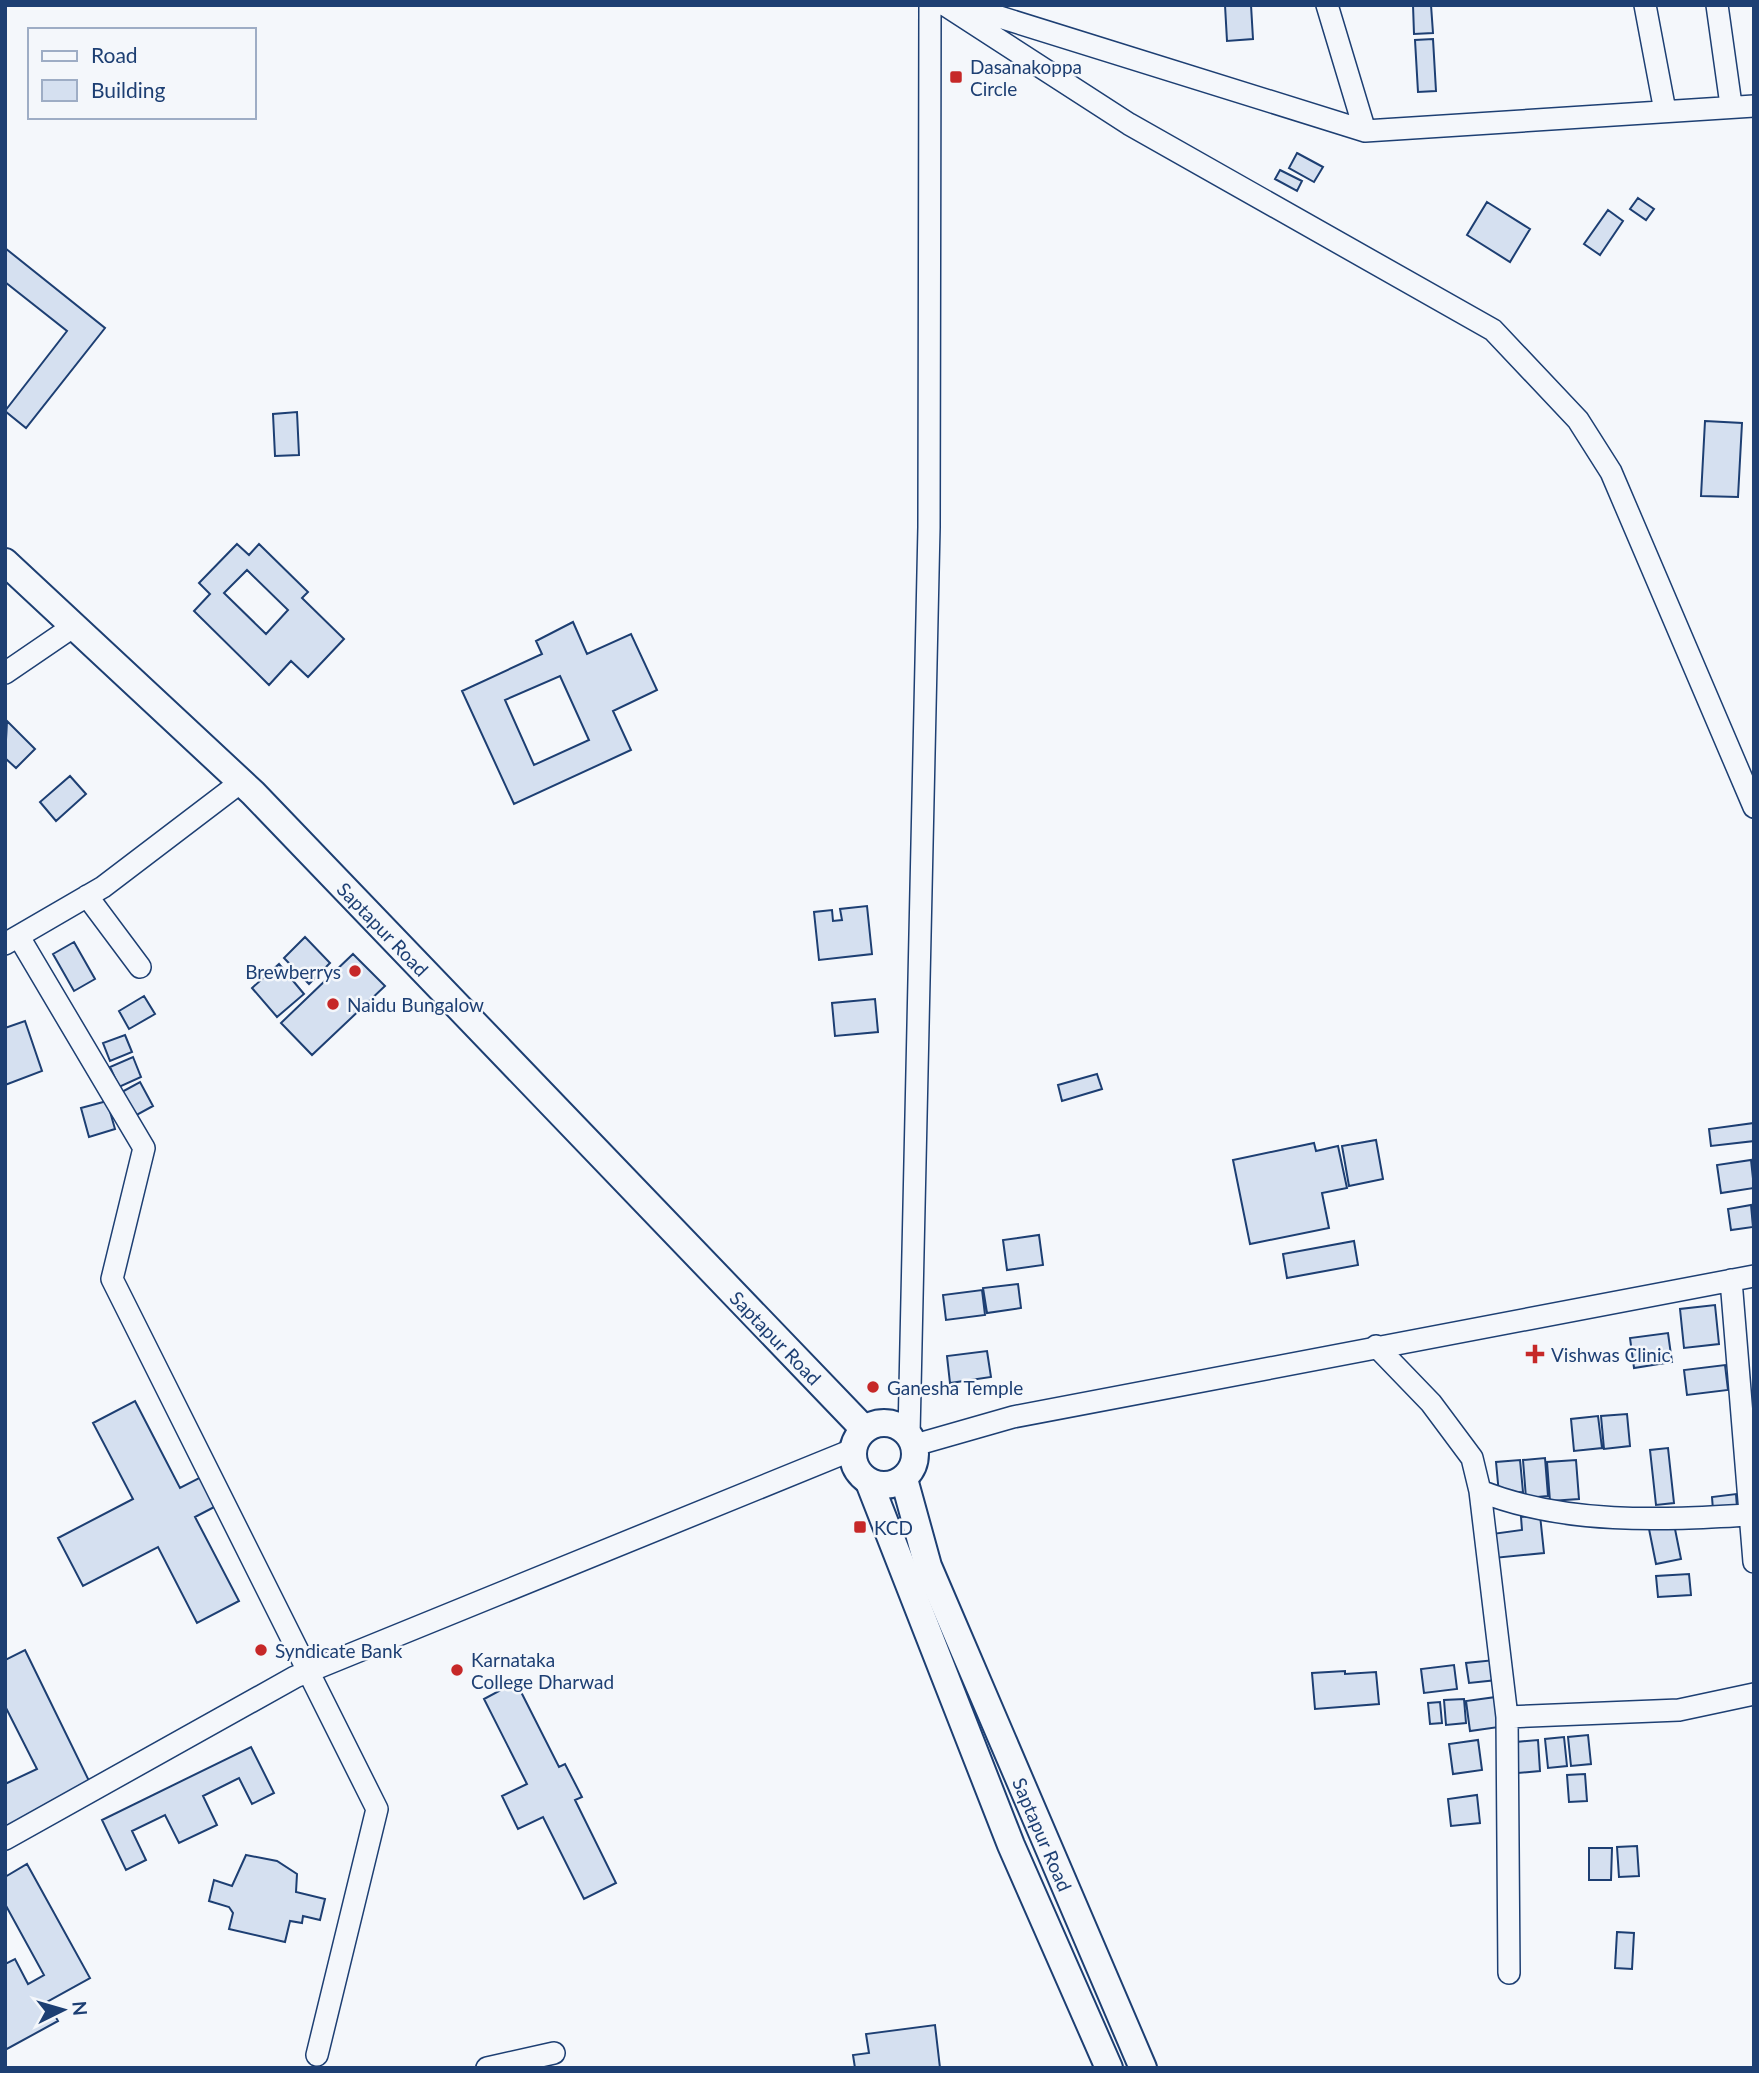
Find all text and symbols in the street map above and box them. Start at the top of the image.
legend [28,28,256,119]
text: Road [91,42,138,67]
place label: Dasanakoppa Circle [970,55,1082,100]
marker: Dasanakoppa Circle [948,69,964,85]
text: Building [91,77,166,102]
street label: Saptapur Road [333,877,434,980]
place label: Brewberrys [245,960,341,983]
marker: Brewberrys [347,963,363,979]
place label: Naidu Bungalow [347,993,484,1016]
marker: Naidu Bungalow [325,996,341,1012]
street label: Saptapur Road [726,1286,826,1389]
place label: Vishwas Clinic [1551,1343,1671,1366]
marker: Vishwas Clinic [1525,1344,1545,1364]
place label: Ganesha Temple [887,1376,1023,1399]
marker: Ganesha Temple [865,1379,881,1395]
place label: KCD [874,1516,913,1539]
marker: KCD [852,1519,868,1535]
place label: Syndicate Bank [275,1639,403,1662]
marker: Syndicate Bank [253,1642,269,1658]
place label: Karnataka College Dharwad [471,1648,614,1693]
marker: Karnataka College Dharwad [449,1662,465,1678]
street label: Saptapur Road [1008,1774,1077,1894]
north arrow [28,1975,98,2045]
text: N [68,2000,93,2017]

